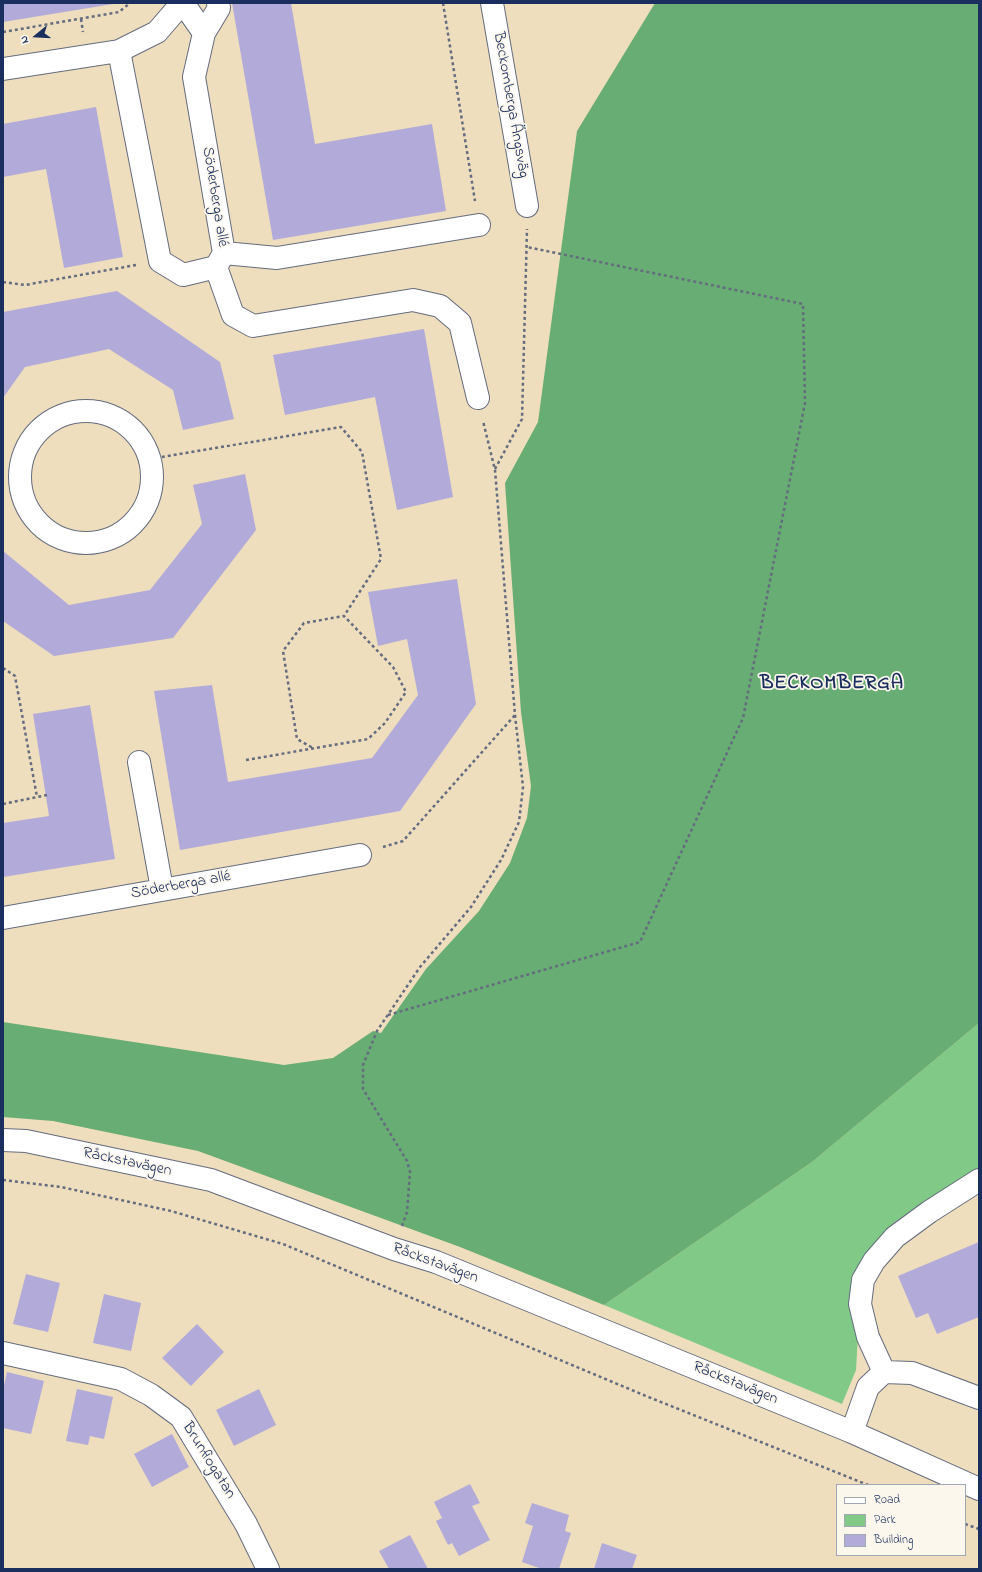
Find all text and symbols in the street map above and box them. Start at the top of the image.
north arrow [16,16,56,56]
street label: Beckomberga Ängsväg [488,31,532,179]
text: N [16,34,33,46]
street label: Söderberga allé [197,145,231,249]
district label: BECKOMBERGA [760,673,904,697]
street label: Söderberga allé [129,868,233,904]
street label: Råckstavägen [81,1144,173,1182]
street label: Råckstavägen [389,1240,481,1288]
street label: Råckstavägen [690,1358,780,1410]
street label: Brunflogatan [177,1419,239,1503]
legend [836,1484,966,1556]
text: Road [874,1491,900,1509]
text: Park [874,1511,896,1529]
text: Building [874,1531,913,1549]

